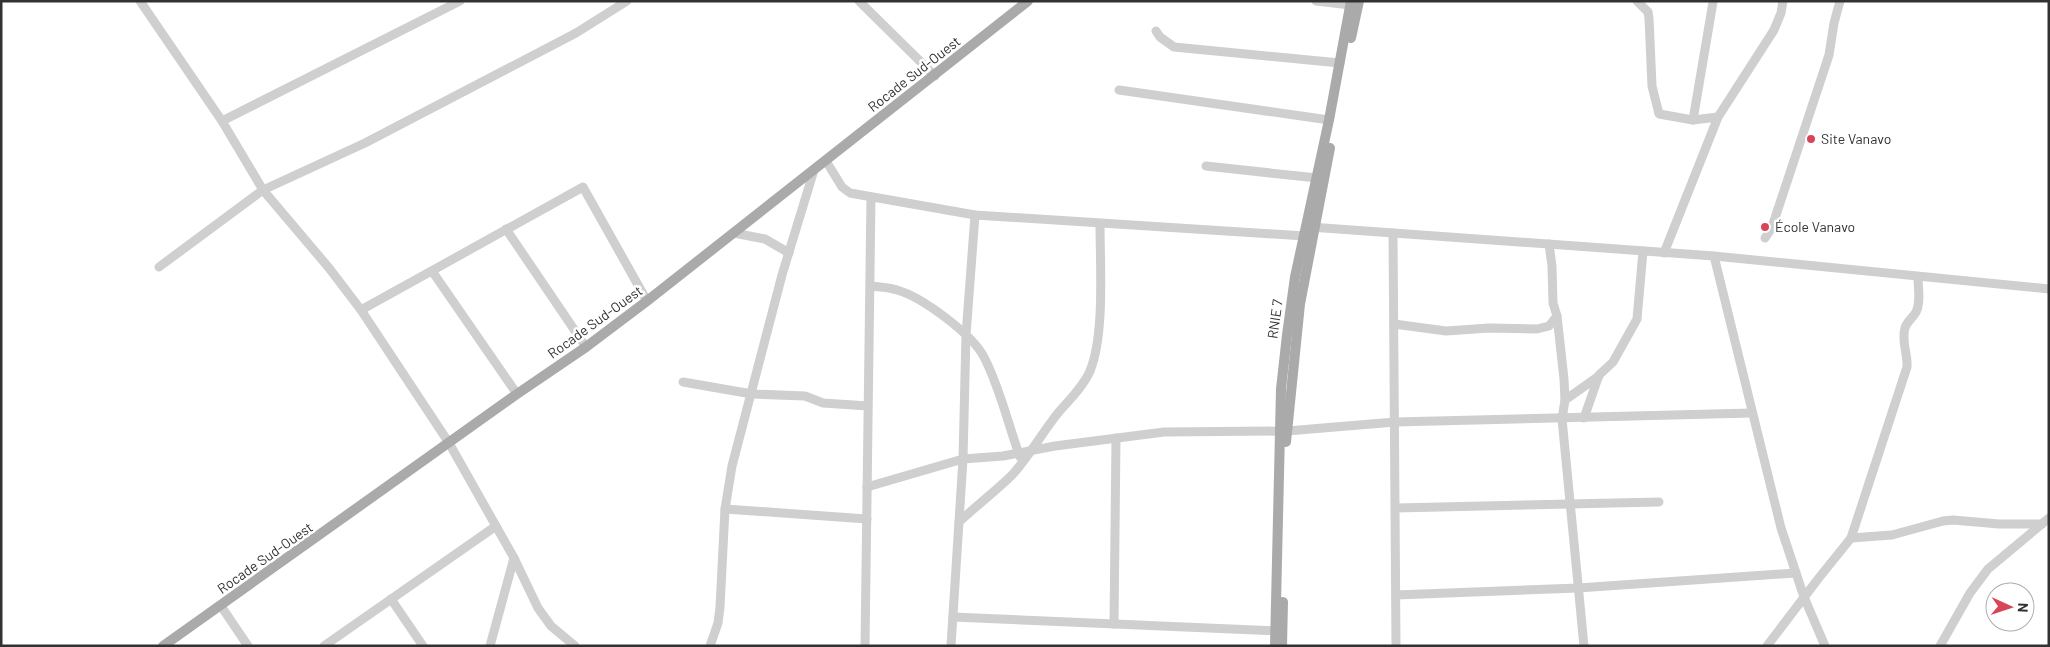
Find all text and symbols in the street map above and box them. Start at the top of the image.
street label: Rocade Sud-Ouest [864,32,963,115]
place label: Site Vanavo [1821,130,1891,147]
marker: Site Vanavo [1805,133,1817,145]
place label: École Vanavo [1775,218,1855,235]
marker: École Vanavo [1759,221,1771,233]
street label: Rocade Sud-Ouest [544,282,645,362]
street label: RNIE 7 [1263,298,1286,340]
street label: Rocade Sud-Ouest [214,518,316,597]
north arrow [1985,582,2035,632]
text: N [2015,603,2032,613]

